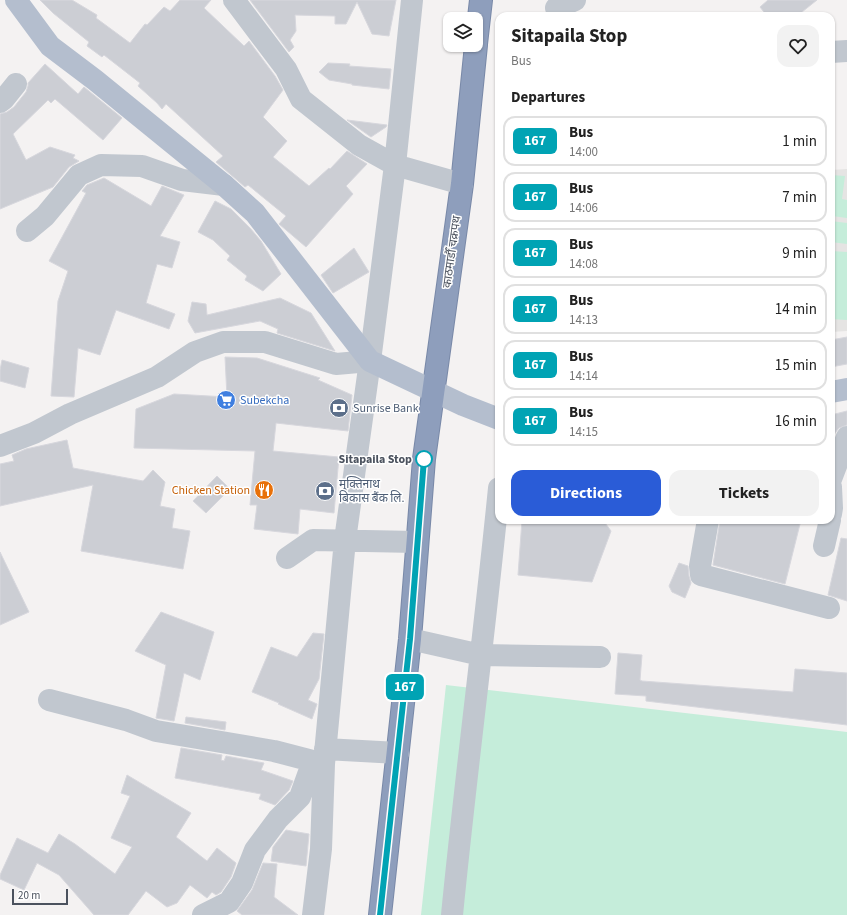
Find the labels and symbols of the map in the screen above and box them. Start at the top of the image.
street label: काठमाडाैँ चक्रपथ [439,214,466,289]
supermarket icon: Subekcha [215,389,237,411]
place label: Subekcha [240,392,289,409]
bank icon: Sunrise Bank [328,397,350,419]
place label: Sunrise Bank [353,400,419,417]
marker: Sitapaila Stop [415,450,433,468]
place label: Sitapaila Stop [339,451,412,468]
place label: मुक्तिनाथ बिकास बैंक लि. [339,476,405,507]
restaurant icon: Chicken Station [253,479,275,501]
bank icon: मुक्तिनाथ बिकास बैंक लि. [314,480,336,502]
place label: Chicken Station [172,482,250,499]
line badge: 167 [382,674,428,700]
scale bar [12,887,68,906]

